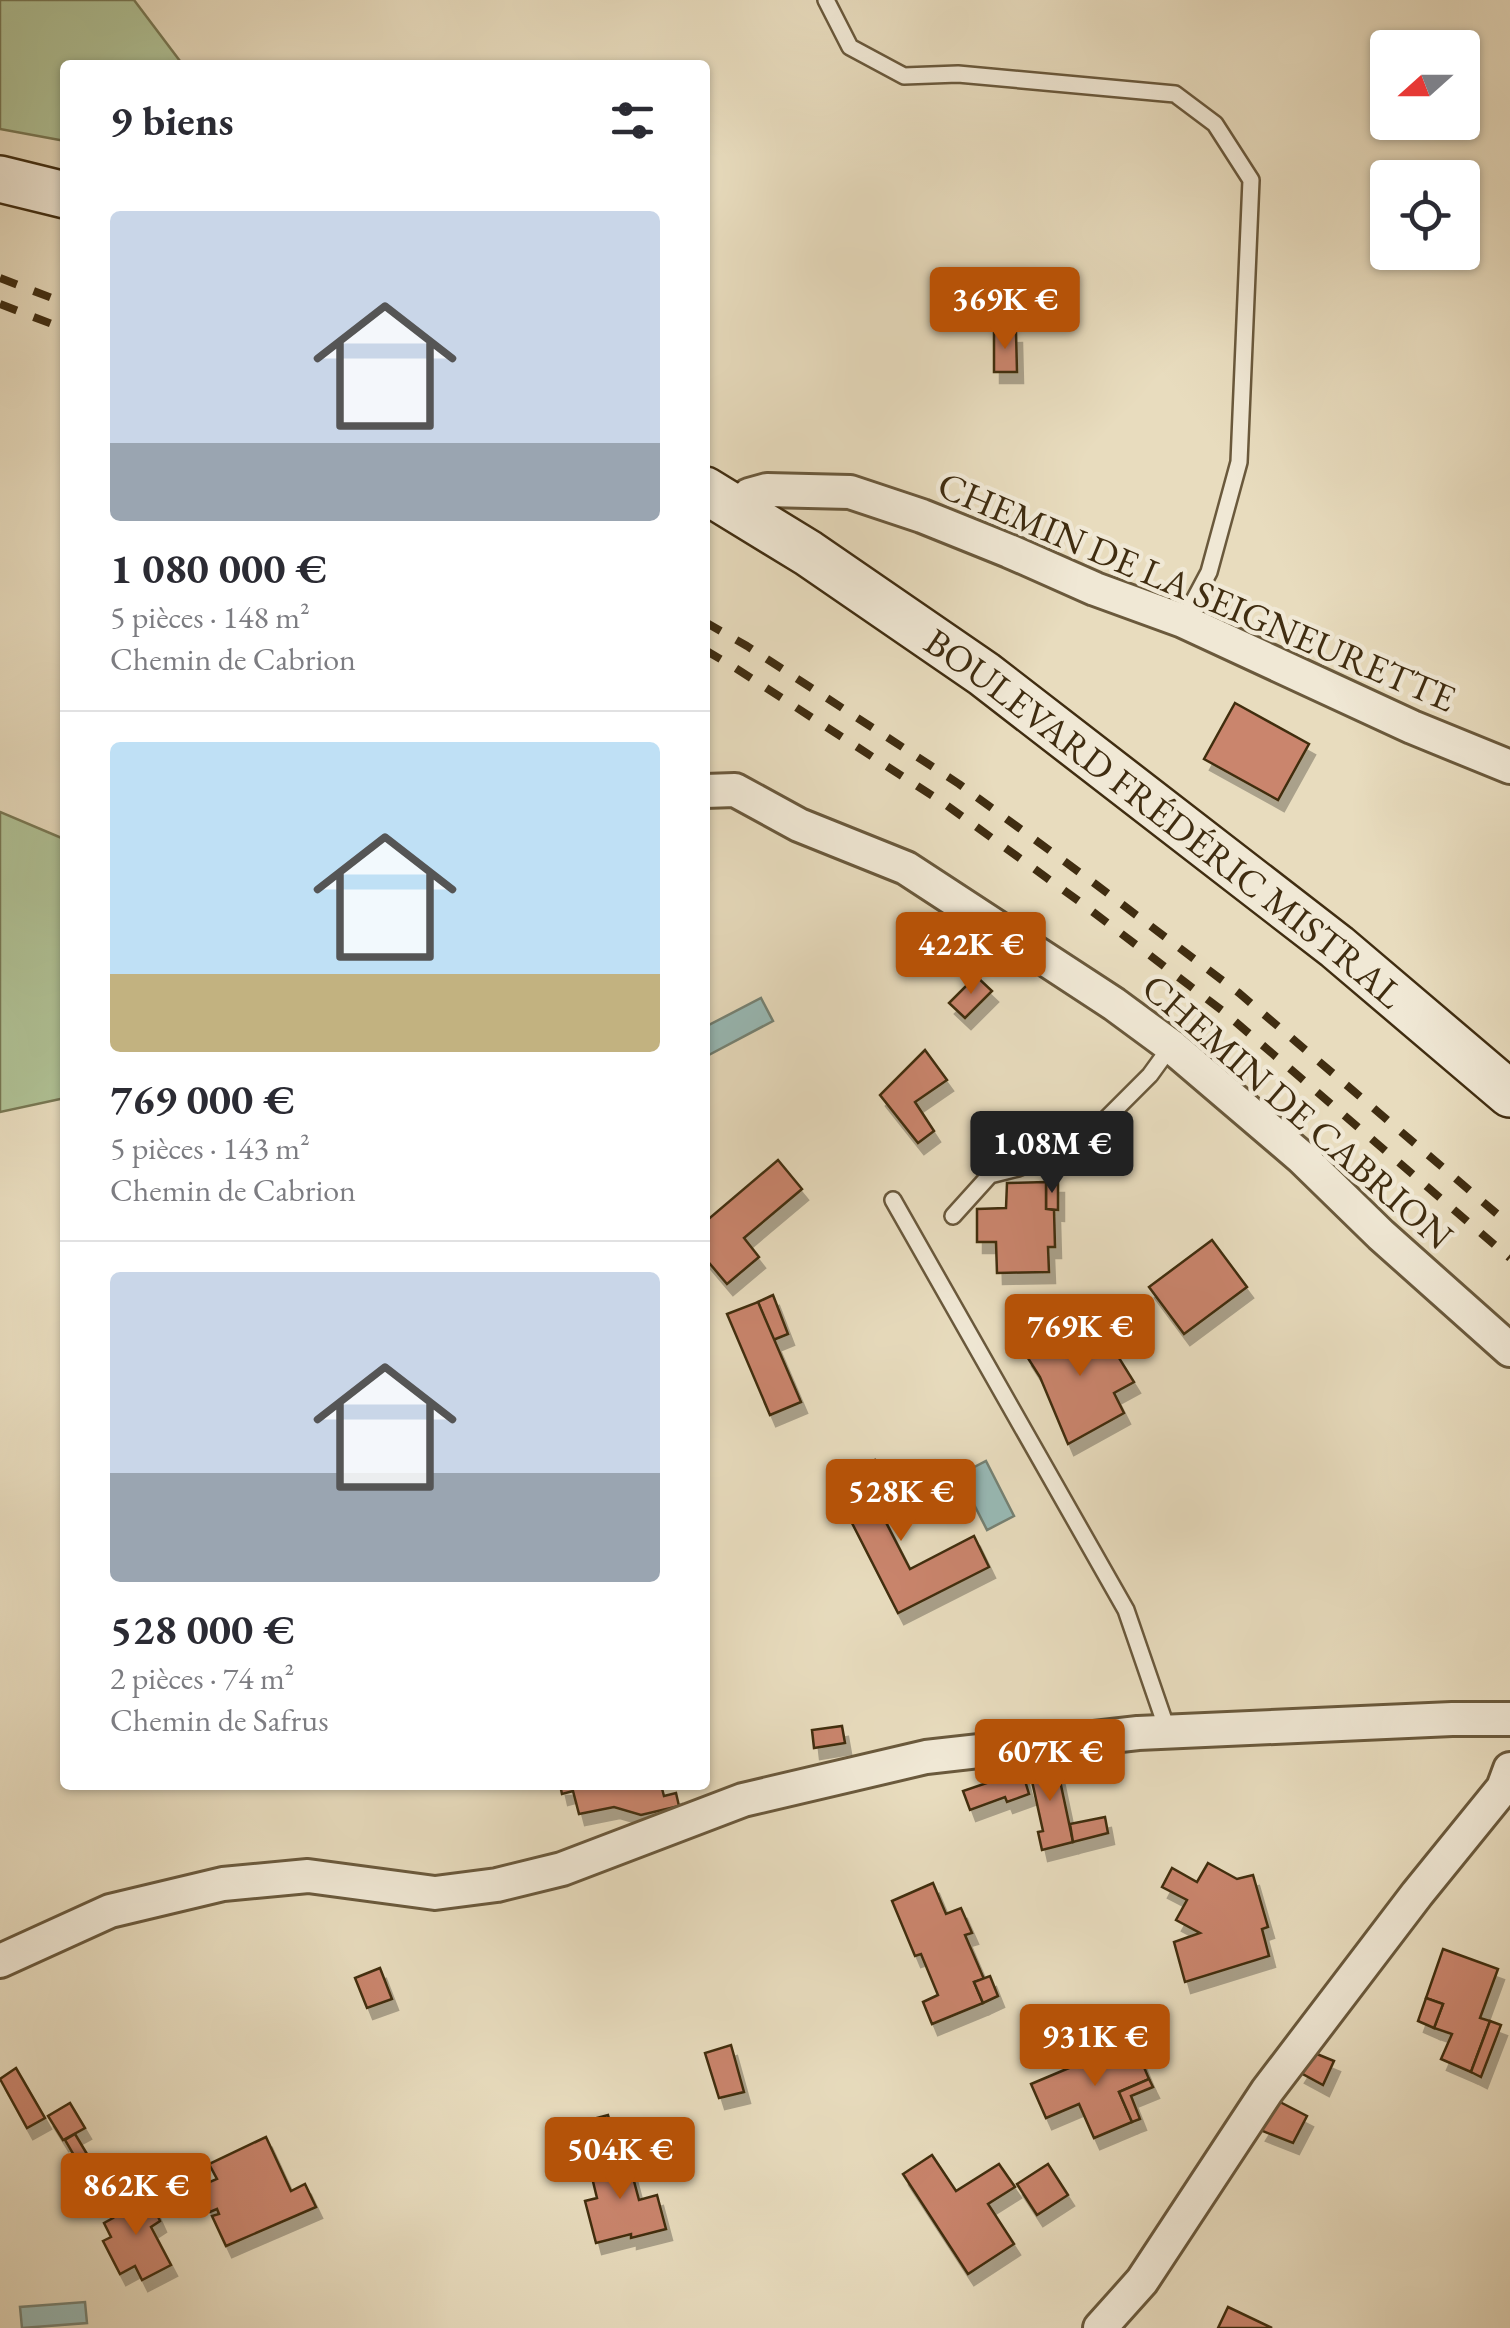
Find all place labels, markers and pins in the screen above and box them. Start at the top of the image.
pin: 369K € [924,267,1086,352]
pin: 422K € [890,912,1052,997]
pin: 1.08M € [960,1111,1144,1196]
pin: 769K € [999,1294,1161,1379]
pin: 528K € [820,1459,982,1544]
pin: 607K € [969,1719,1131,1804]
pin: 931K € [1014,2004,1176,2089]
pin: 504K € [539,2117,701,2202]
pin: 862K € [55,2153,217,2238]

